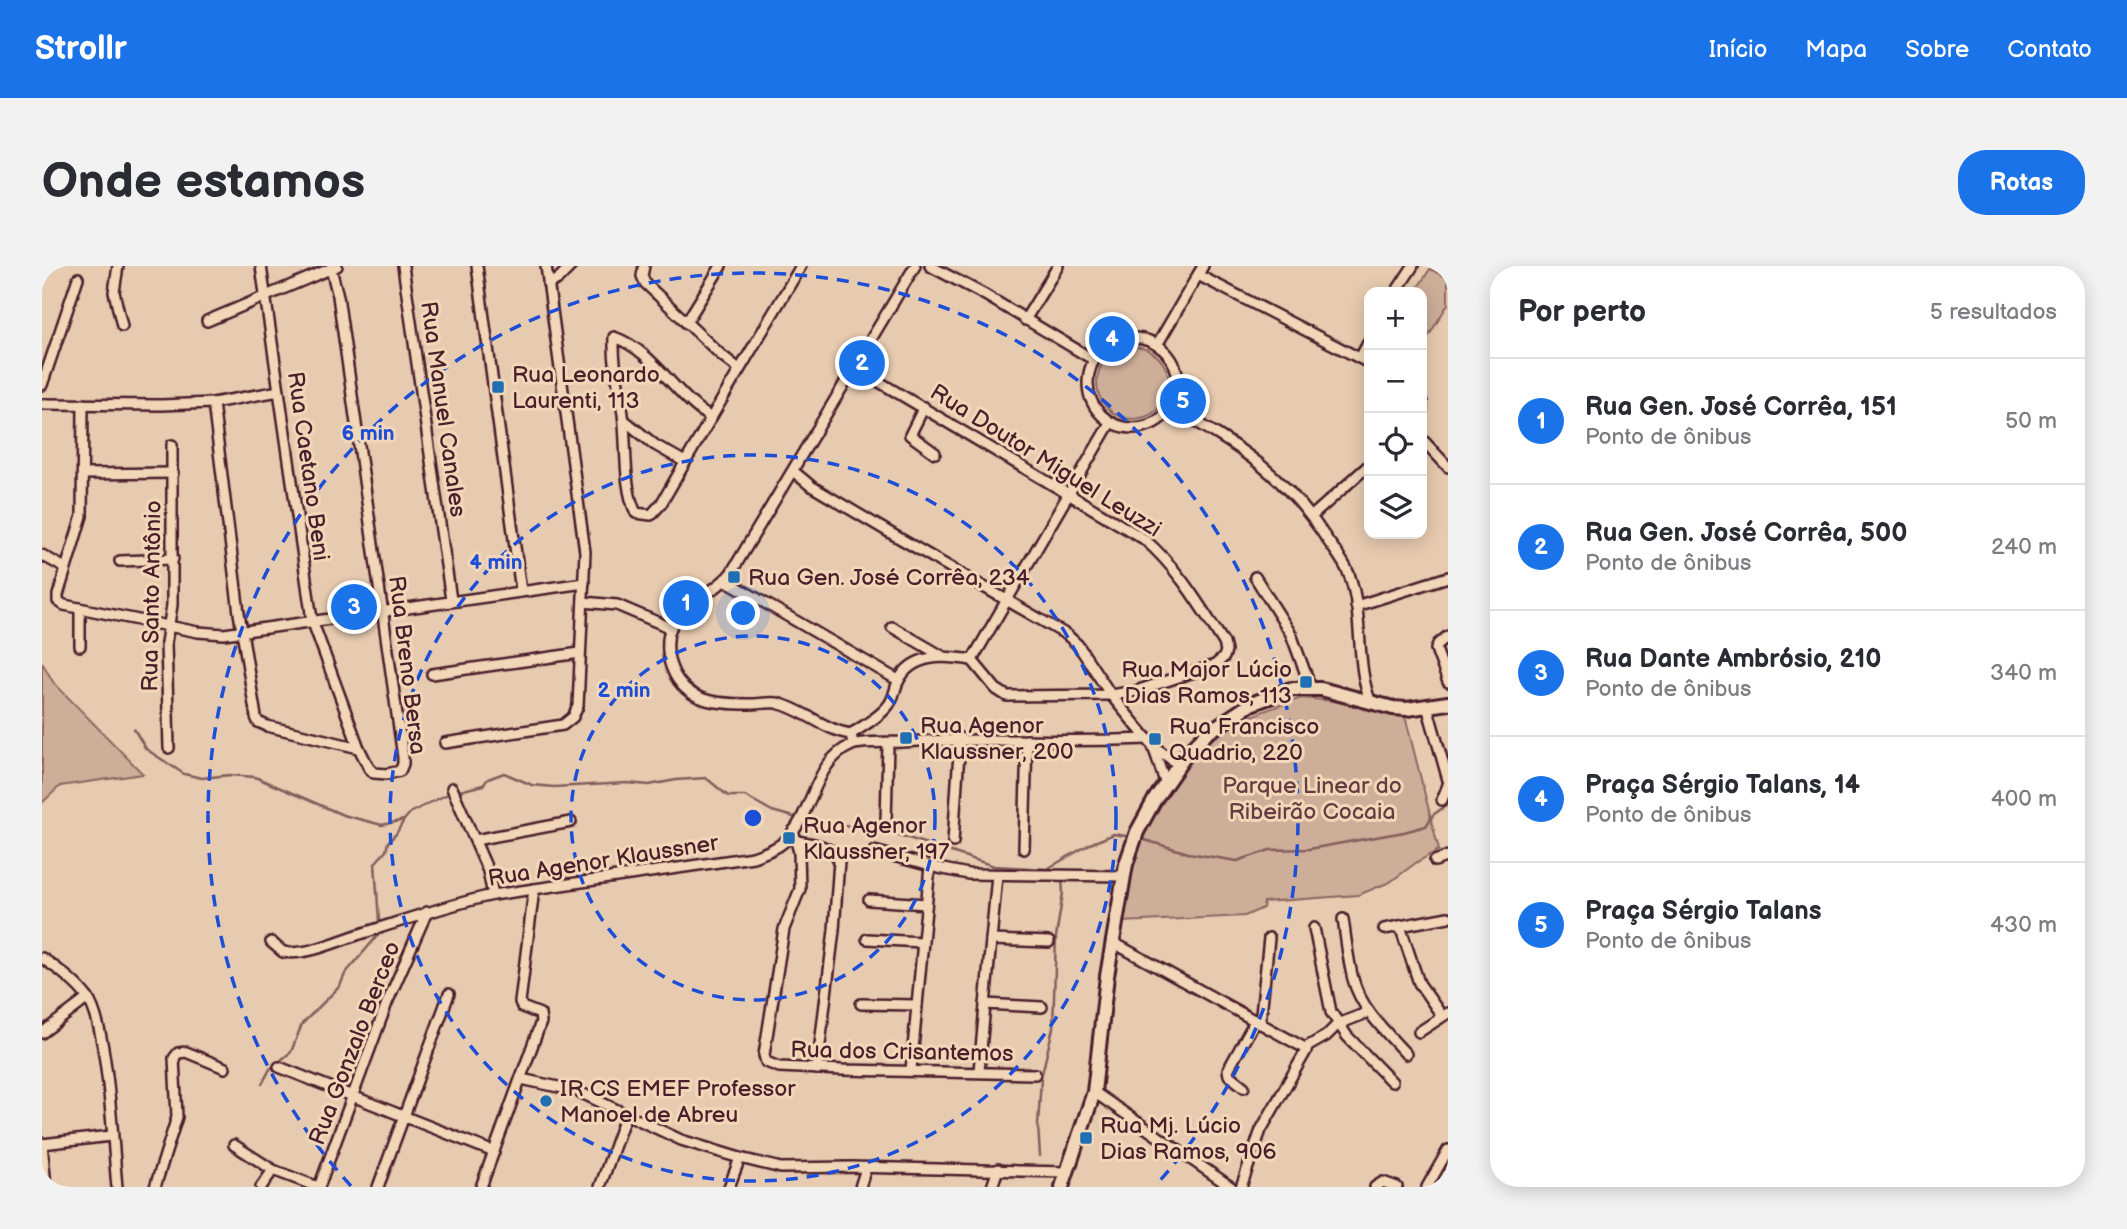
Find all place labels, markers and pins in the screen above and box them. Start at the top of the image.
pin: 4 [1089,313,1135,365]
pin: 2 [839,337,885,389]
place label: Rua Leonardo Laurenti, 113 [512,361,660,415]
pin: 5 [1160,375,1206,427]
marker: Rua Leonardo Laurenti, 113 [490,379,506,395]
place label: Rua Gen. José Corrêa, 234 [748,564,1030,592]
marker: Rua Gen. José Corrêa, 234 [726,569,742,585]
pin: 1 [663,577,709,629]
pin: 3 [331,581,377,633]
place label: Rua Major Lúcio Dias Ramos, 113 [1121,656,1292,710]
marker: Rua Major Lúcio Dias Ramos, 113 [1298,674,1314,690]
place label: Rua Agenor Klaussner, 200 [920,712,1074,766]
place label: Rua Francisco Quadrio, 220 [1169,713,1319,767]
marker: Rua Agenor Klaussner, 200 [898,730,914,746]
marker: Rua Francisco Quadrio, 220 [1147,731,1163,747]
centre of rings [741,806,765,830]
place label: Rua Agenor Klaussner, 197 [803,812,950,866]
marker: Rua Agenor Klaussner, 197 [781,830,797,846]
place label: IR CS EMEF Professor Manoel de Abreu [560,1075,796,1129]
marker: IR CS EMEF Professor Manoel de Abreu [538,1093,554,1109]
place label: Rua Mj. Lúcio Dias Ramos, 906 [1100,1112,1277,1166]
marker: Rua Mj. Lúcio Dias Ramos, 906 [1078,1130,1094,1146]

